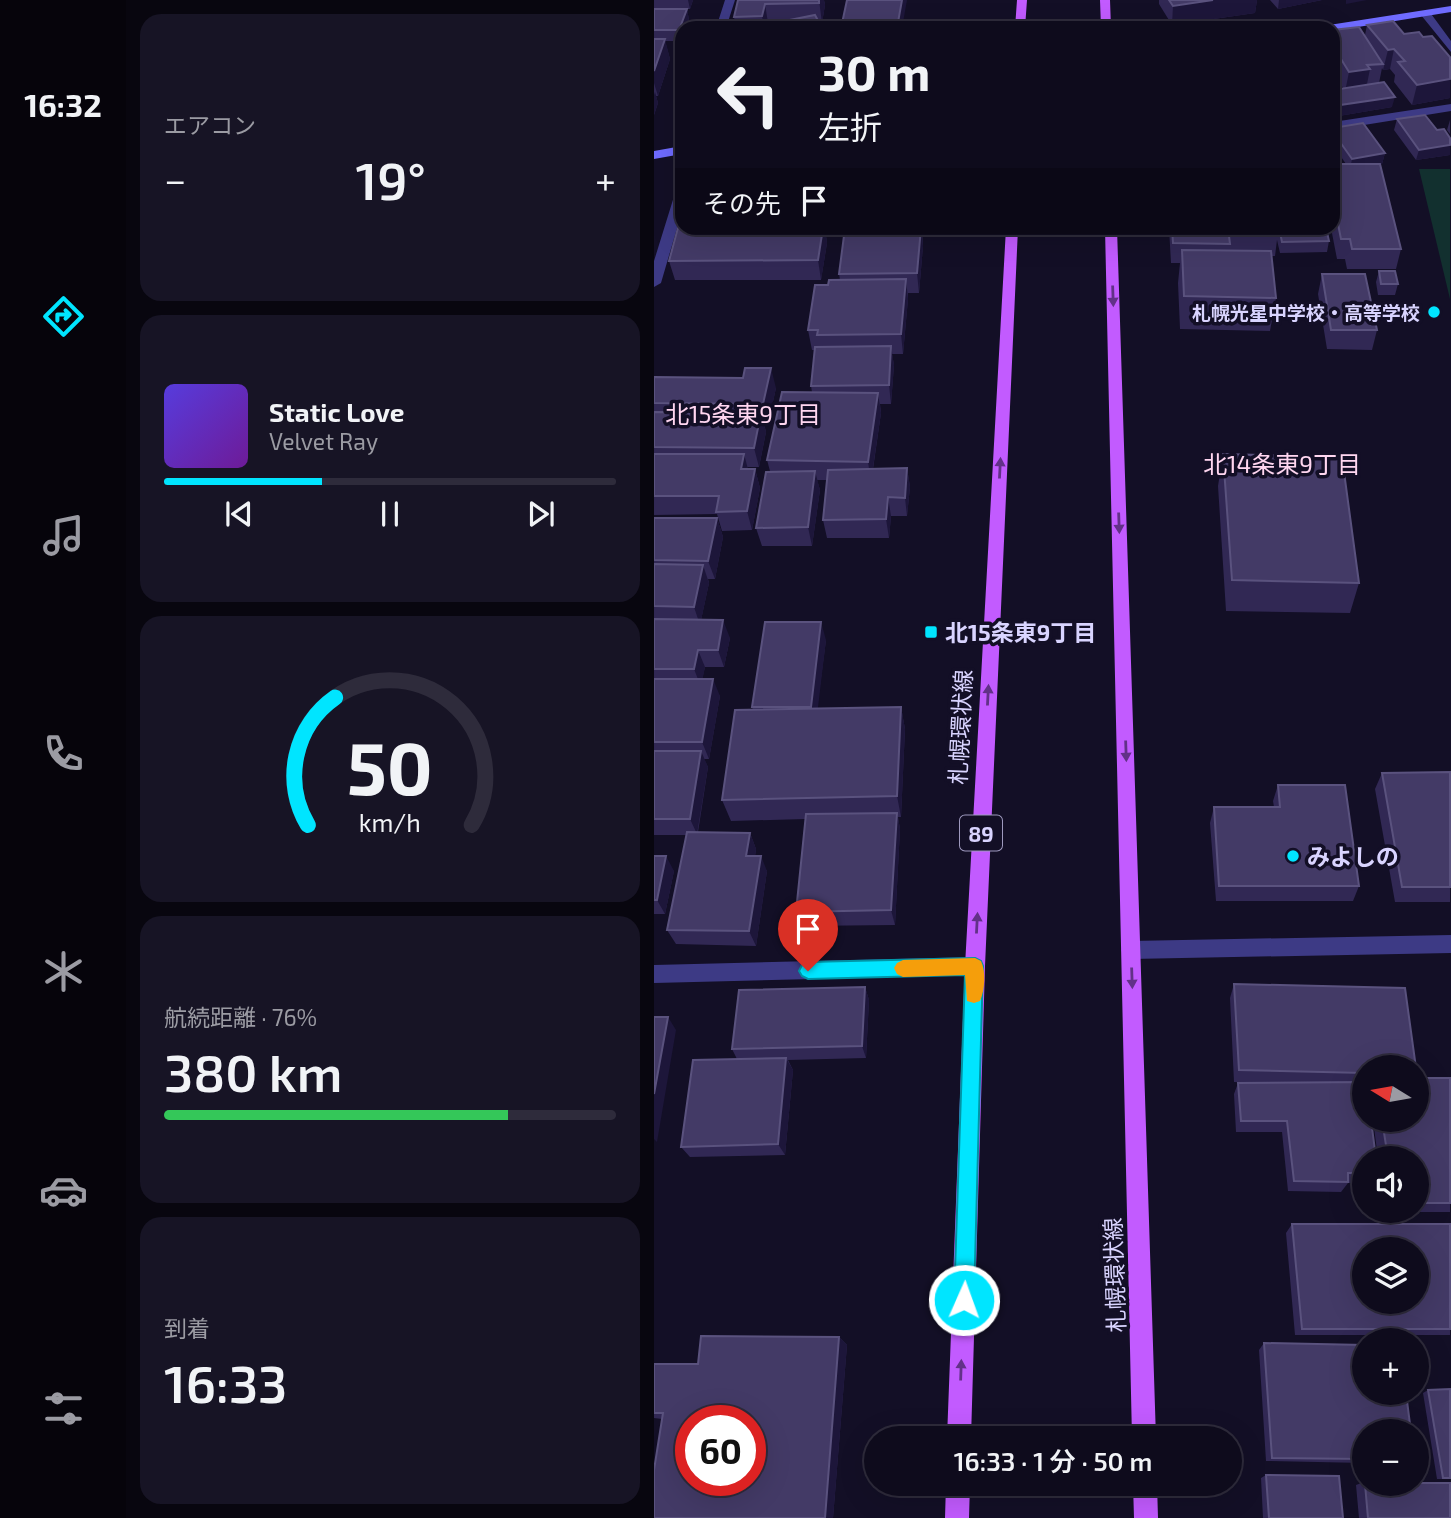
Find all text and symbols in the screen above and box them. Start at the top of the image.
text: 30 m [818,42,930,101]
icon: left [703,49,794,140]
text: 16:32 [24,85,102,123]
text: 左折 [818,107,882,145]
text: エアコン [164,111,256,139]
text: 19° [355,148,426,210]
text: − [164,156,186,202]
text: + [595,156,616,202]
icon: arrive [795,182,833,220]
text: その先 [703,187,781,218]
one-way arrow [1107,285,1119,307]
icon: directions [39,292,88,341]
place label: 札幌光星中学校・高等学校 [1192,301,1420,324]
marker: 札幌光星中学校・高等学校 [1426,304,1442,320]
text: Static Love [269,396,405,427]
district label: 北15条東9丁目 [665,399,821,428]
text: Velvet Ray [269,427,378,455]
district label: 北14条東9丁目 [1203,449,1361,478]
one-way arrow [994,457,1005,479]
icon: previous [220,495,258,533]
icon: pause [371,495,409,533]
icon: next [522,495,560,533]
icon: music [39,511,88,560]
one-way arrow [1114,512,1125,534]
place label: 北15条東9丁目 [945,618,1096,646]
marker: 北15条東9丁目 [923,624,939,640]
street label: 札幌環状線 [943,669,977,785]
one-way arrow [983,684,994,706]
text: 50 [347,722,433,810]
icon: phone [39,729,88,778]
one-way arrow [1120,740,1131,762]
text: km/h [359,807,421,837]
road number: 89 [960,816,1002,850]
place label: みよしの [1307,842,1399,870]
marker: みよしの [1285,848,1301,864]
pin [778,899,838,971]
icon: arrive [789,910,827,948]
one-way arrow [972,911,983,933]
icon: climate [39,947,88,996]
one-way arrow [1126,967,1138,989]
text: 航続距離 · 76% [164,1003,317,1031]
text: 380 km [164,1040,343,1102]
north arrow [1352,1055,1429,1132]
map controls [1352,1055,1429,1496]
button: sound [1352,1146,1429,1223]
icon: car [39,1166,88,1215]
street label: 札幌環状線 [1098,1217,1130,1333]
button: layers [1352,1237,1429,1314]
position arrow [927,1263,1001,1337]
text: 到着 [164,1314,210,1342]
button: + [1352,1328,1429,1405]
text: 16:33 [164,1351,287,1413]
one-way arrow [956,1359,967,1381]
icon: filters [39,1384,88,1433]
speed limit sign: 60 [675,1405,766,1496]
button: − [1352,1419,1429,1496]
text: 16:33 · 1 分 · 50 m [954,1445,1152,1476]

